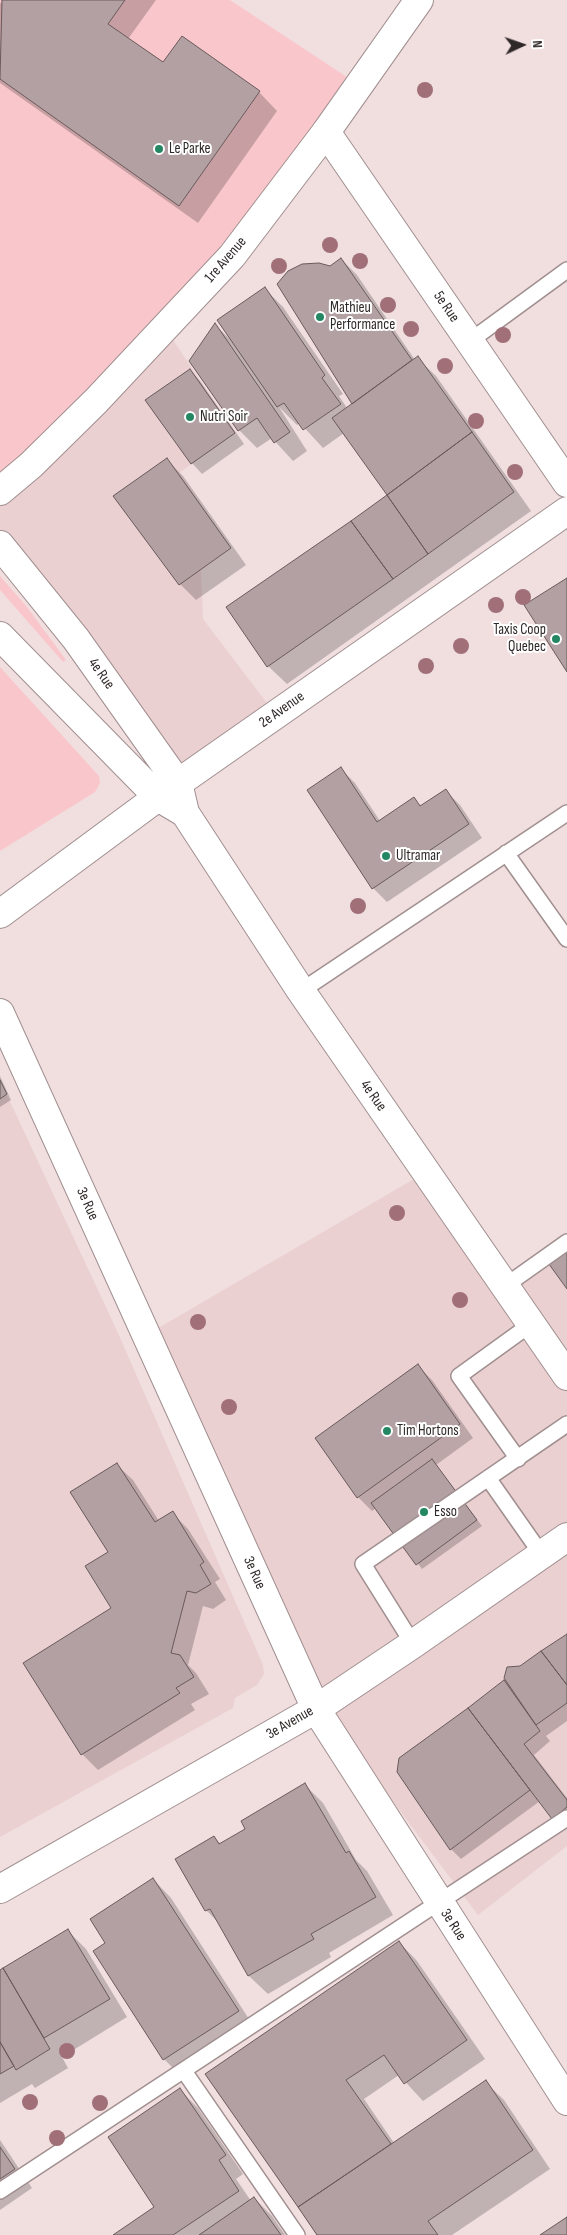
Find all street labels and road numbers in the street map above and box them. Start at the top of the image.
street label: 1re Avenue [201,233,251,287]
street label: 5e Rue [429,288,463,326]
street label: 4e Rue [84,655,118,693]
street label: 2e Avenue [256,688,308,732]
street label: 4e Rue [356,1077,390,1115]
street label: 3e Rue [72,1185,102,1223]
street label: 3e Rue [239,1554,269,1592]
street label: 3e Avenue [263,1702,317,1744]
street label: 3e Rue [436,1906,470,1944]

